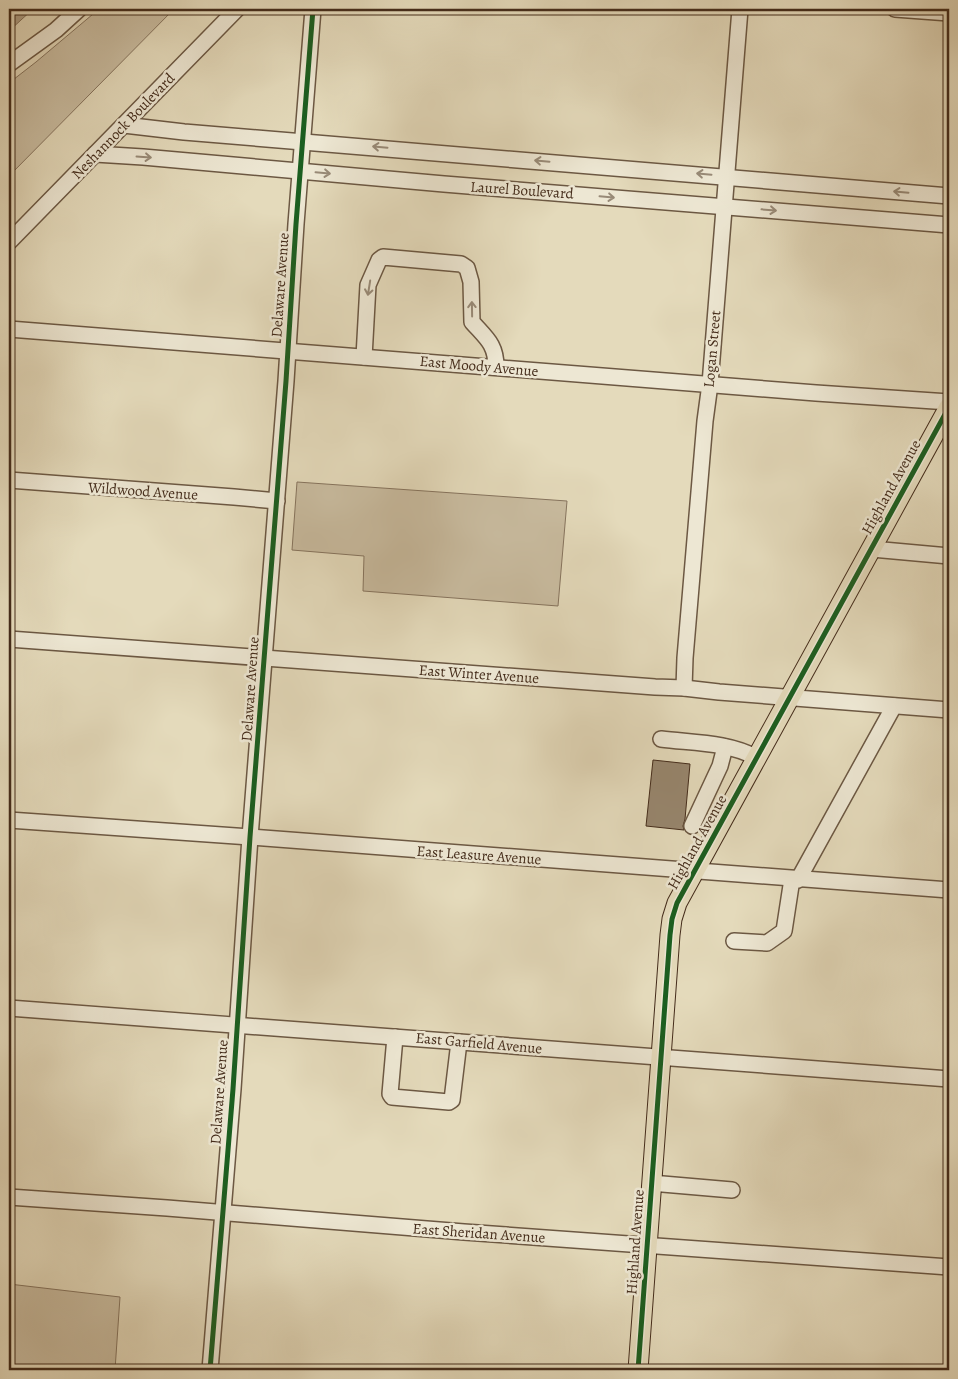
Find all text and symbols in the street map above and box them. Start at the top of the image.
street label: Neshannock Boulevard [67,68,180,184]
one-way arrow [372,143,388,152]
one-way arrow [136,153,152,162]
one-way arrow [534,157,550,166]
one-way arrow [315,168,331,178]
one-way arrow [696,170,712,179]
street label: Laurel Boulevard [470,176,575,204]
one-way arrow [893,187,909,197]
one-way arrow [599,192,615,201]
one-way arrow [761,205,777,215]
street label: Delaware Avenue [266,232,294,338]
one-way arrow [363,280,373,296]
one-way arrow [467,301,477,317]
street label: Logan Street [699,309,725,388]
street label: East Moody Avenue [419,351,540,381]
street label: Highland Avenue [857,436,925,538]
street label: Wildwood Avenue [86,477,199,505]
street label: Delaware Avenue [236,636,264,742]
street label: East Winter Avenue [418,660,540,688]
street label: Highland Avenue [663,791,731,893]
street label: East Leasure Avenue [416,841,542,869]
street label: East Garfield Avenue [415,1028,543,1059]
street label: Delaware Avenue [205,1039,233,1145]
street label: Highland Avenue [621,1188,649,1295]
street label: East Sheridan Avenue [412,1218,546,1248]

